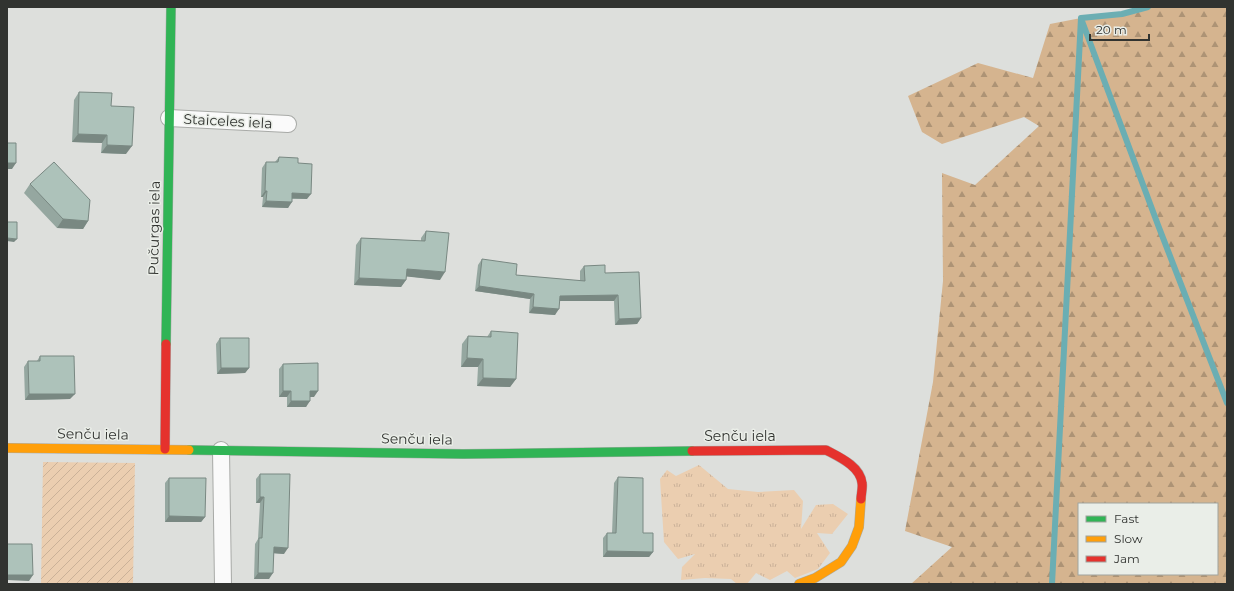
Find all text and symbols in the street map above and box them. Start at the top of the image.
scale bar [1090,16,1149,42]
text: 20 m [1096,22,1127,37]
street label: Staiceles iela [183,110,273,132]
street label: Pučurgas iela [144,180,164,276]
street label: Senču iela [57,424,129,444]
street label: Senču iela [704,427,776,445]
street label: Senču iela [381,429,453,449]
legend [1078,503,1218,575]
text: Fast [1114,511,1139,526]
text: Slow [1114,531,1143,546]
text: Jam [1113,551,1140,566]

